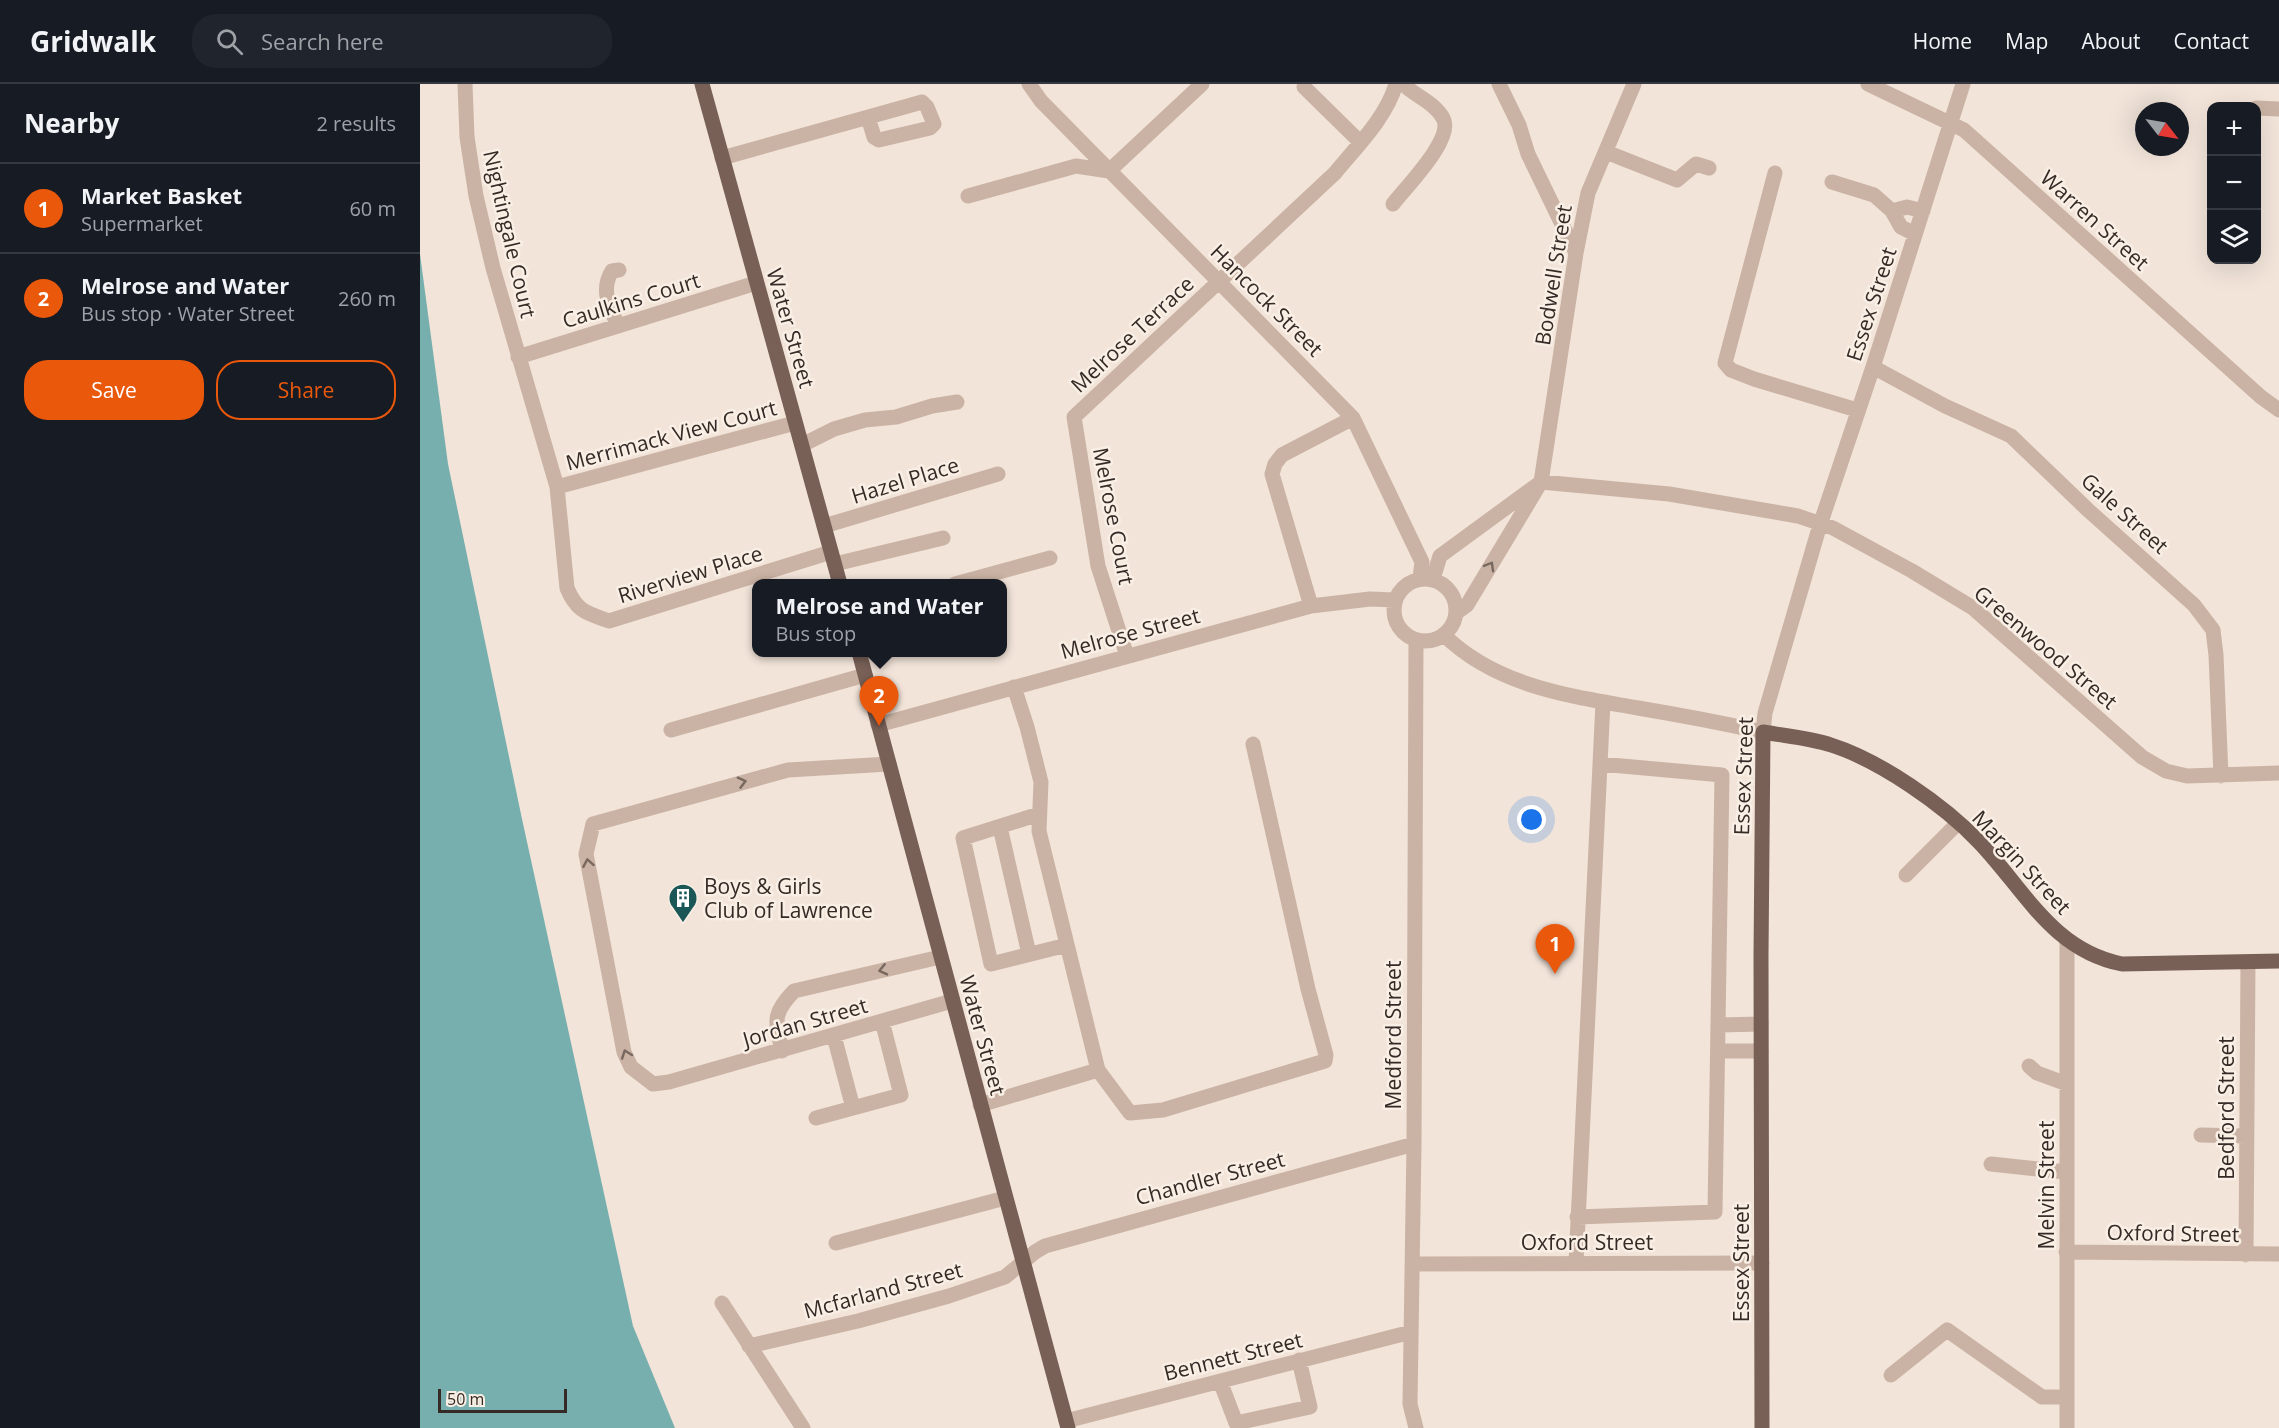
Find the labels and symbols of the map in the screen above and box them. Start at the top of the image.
north arrow [2135,102,2189,156]
street label: Nightingale Court [477,147,543,321]
street label: Warren Street [2035,164,2155,276]
street label: Bodwell Street [1528,203,1578,347]
street label: Hancock Street [1205,238,1329,362]
street label: Essex Street [1839,243,1903,365]
street label: Water Street [761,265,821,391]
street label: Caulkins Court [559,266,703,334]
street label: Melrose Terrace [1064,270,1200,398]
street label: Merrimack View Court [563,393,779,477]
street label: Melrose Court [1087,445,1141,587]
street label: Hazel Place [848,450,962,510]
street label: Gale Street [2075,466,2175,560]
street label: Riverview Place [614,539,766,609]
one-way arrow [1483,562,1494,573]
street label: Greenwood Street [1969,579,2123,715]
street label: Melrose Street [1057,601,1203,665]
pin: 2 [860,676,898,726]
street label: Essex Street [1727,716,1759,836]
one-way arrow [737,777,747,789]
street label: Margin Street [1966,804,2078,920]
your location [1517,805,1546,834]
one-way arrow [582,858,595,868]
place label: Boys & Girls Club of Lawrence [704,872,873,924]
building icon: Boys & Girls Club of Lawrence [667,882,699,924]
pin: 1 [1536,924,1574,974]
street label: Medford Street [1379,961,1407,1109]
one-way arrow [879,963,889,976]
street label: Water Street [954,972,1012,1098]
street label: Jordan Street [738,991,871,1054]
street label: Bedford Street [2212,1036,2240,1180]
one-way arrow [621,1049,634,1059]
street label: Melvin Street [2032,1121,2060,1249]
street label: Chandler Street [1132,1145,1288,1211]
street label: Essex Street [1727,1204,1755,1322]
street label: Oxford Street [2106,1218,2240,1248]
street label: Oxford Street [1521,1228,1653,1256]
street label: Mcfarland Street [801,1255,965,1325]
street label: Bennett Street [1161,1325,1305,1387]
scale bar [438,1386,567,1414]

